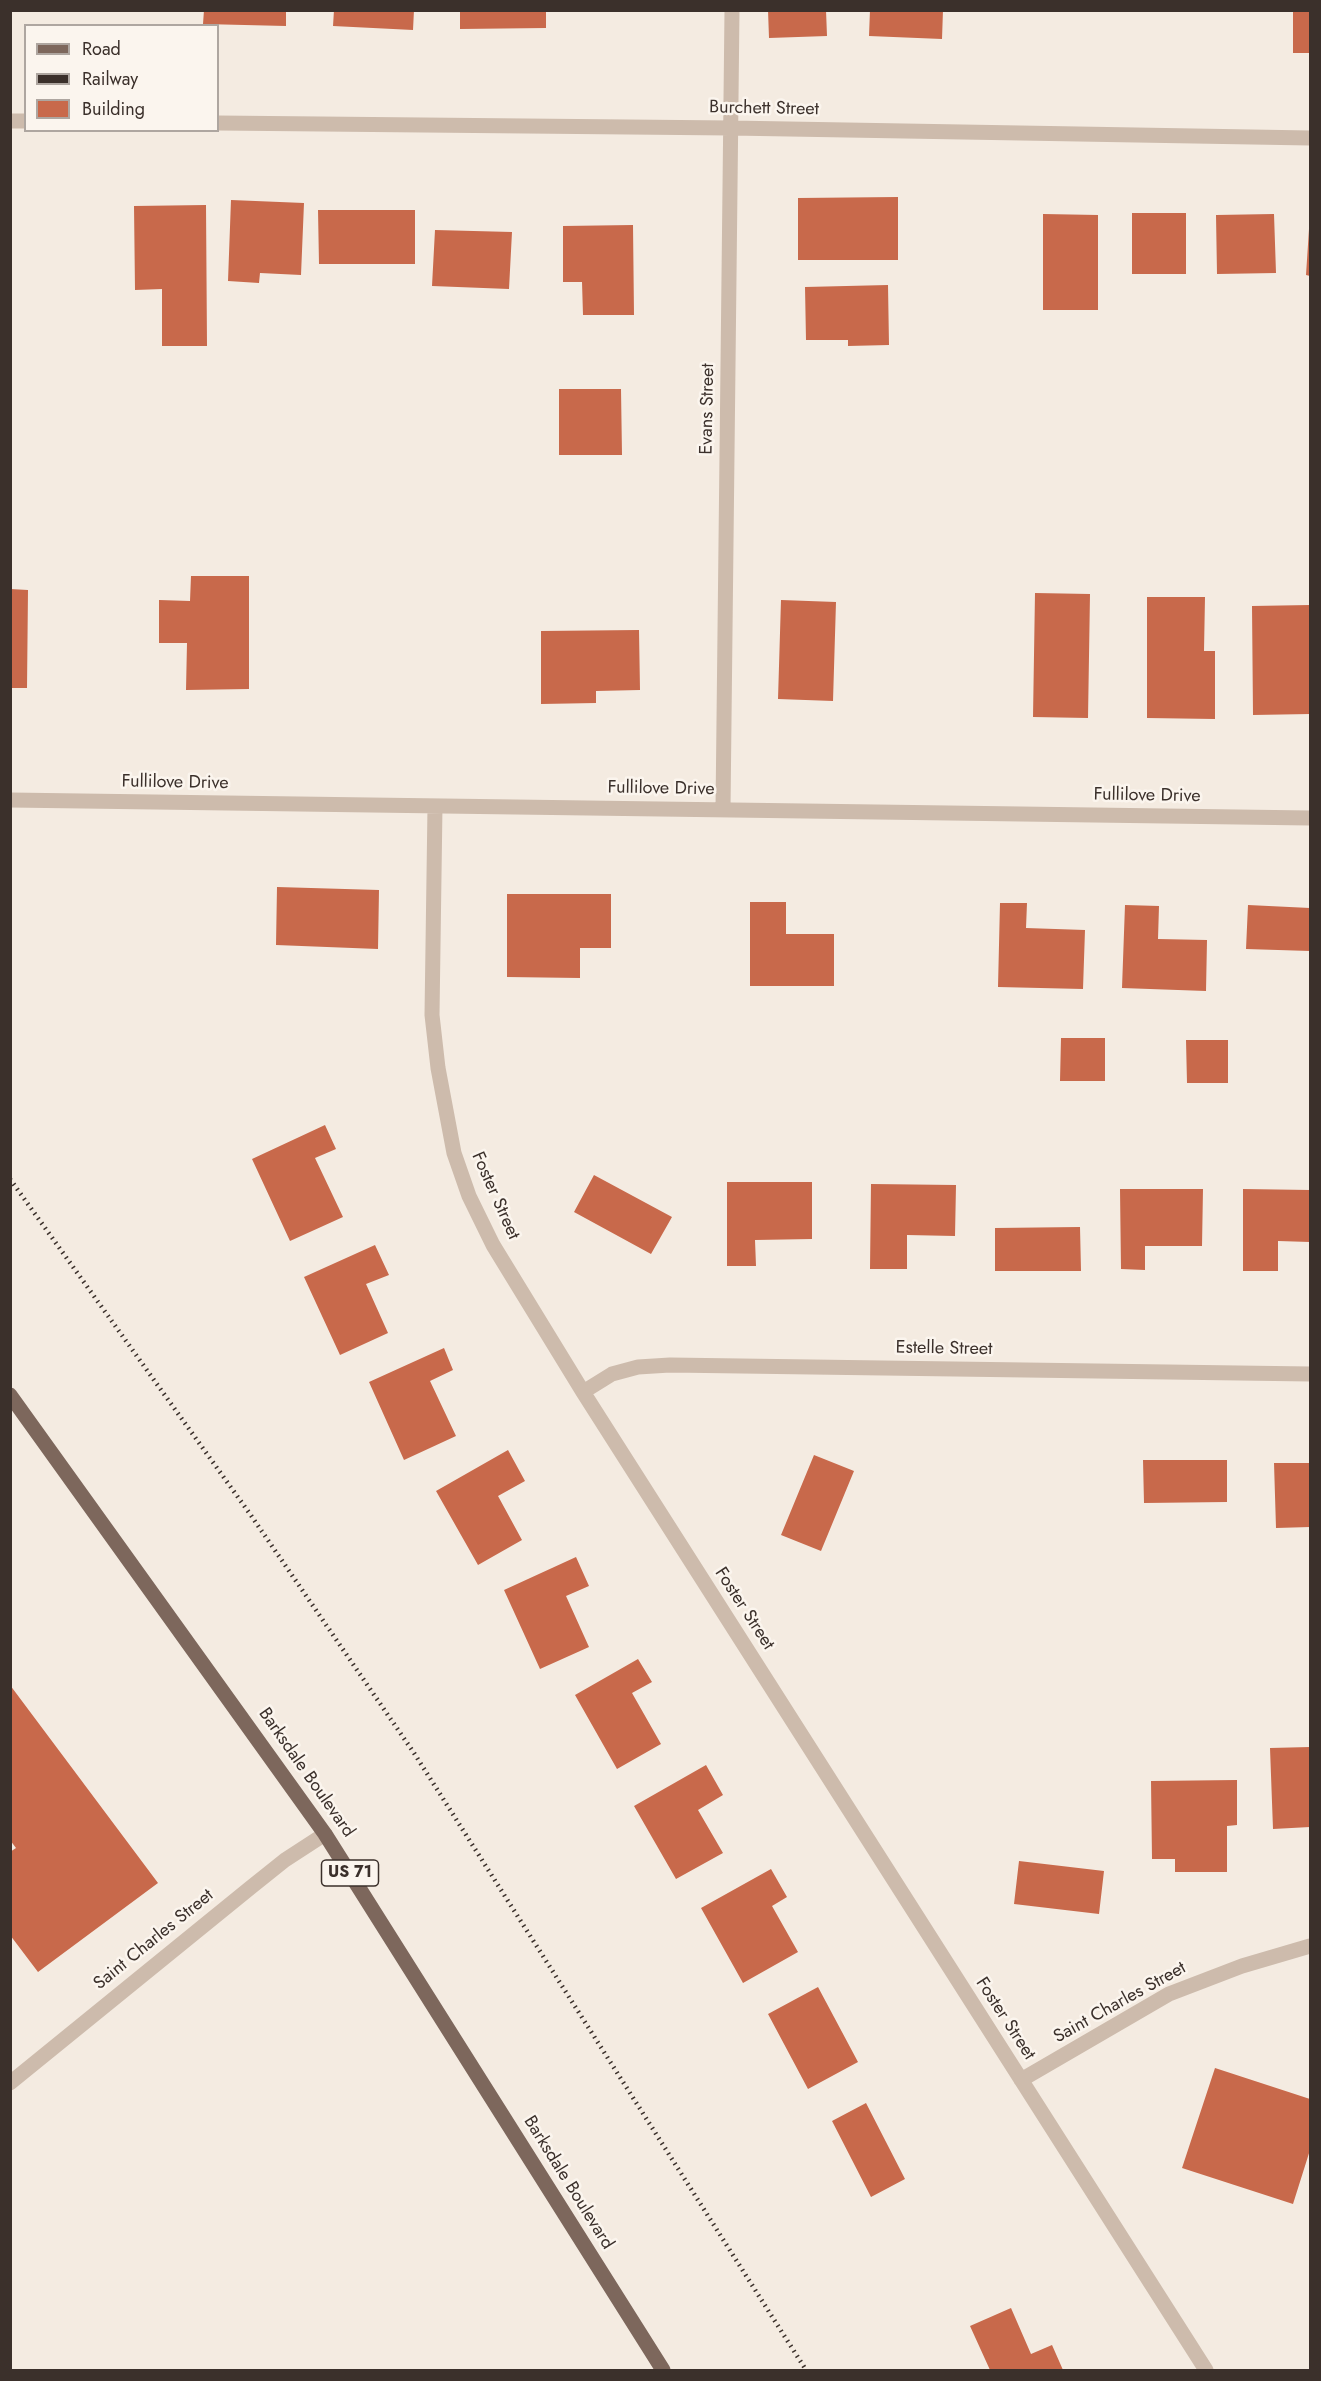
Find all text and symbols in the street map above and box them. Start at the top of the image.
legend [24,24,219,132]
text: Road [82,36,121,62]
text: Railway [82,66,138,92]
text: Building [82,96,145,122]
street label: Burchett Street [709,97,819,121]
street label: Evans Street [696,363,720,455]
street label: Fullilove Drive [121,771,229,795]
street label: Fullilove Drive [607,777,715,801]
street label: Fullilove Drive [1093,784,1201,808]
street label: Foster Street [466,1149,524,1243]
street label: Estelle Street [895,1337,993,1361]
street label: Foster Street [709,1564,779,1654]
street label: Barksdale Boulevard [253,1704,359,1842]
road number: US 71 [322,1860,378,1886]
street label: Saint Charles Street [90,1885,218,1995]
street label: Saint Charles Street [1050,1958,1190,2048]
street label: Foster Street [970,1974,1040,2064]
street label: Barksdale Boulevard [518,2112,618,2254]

